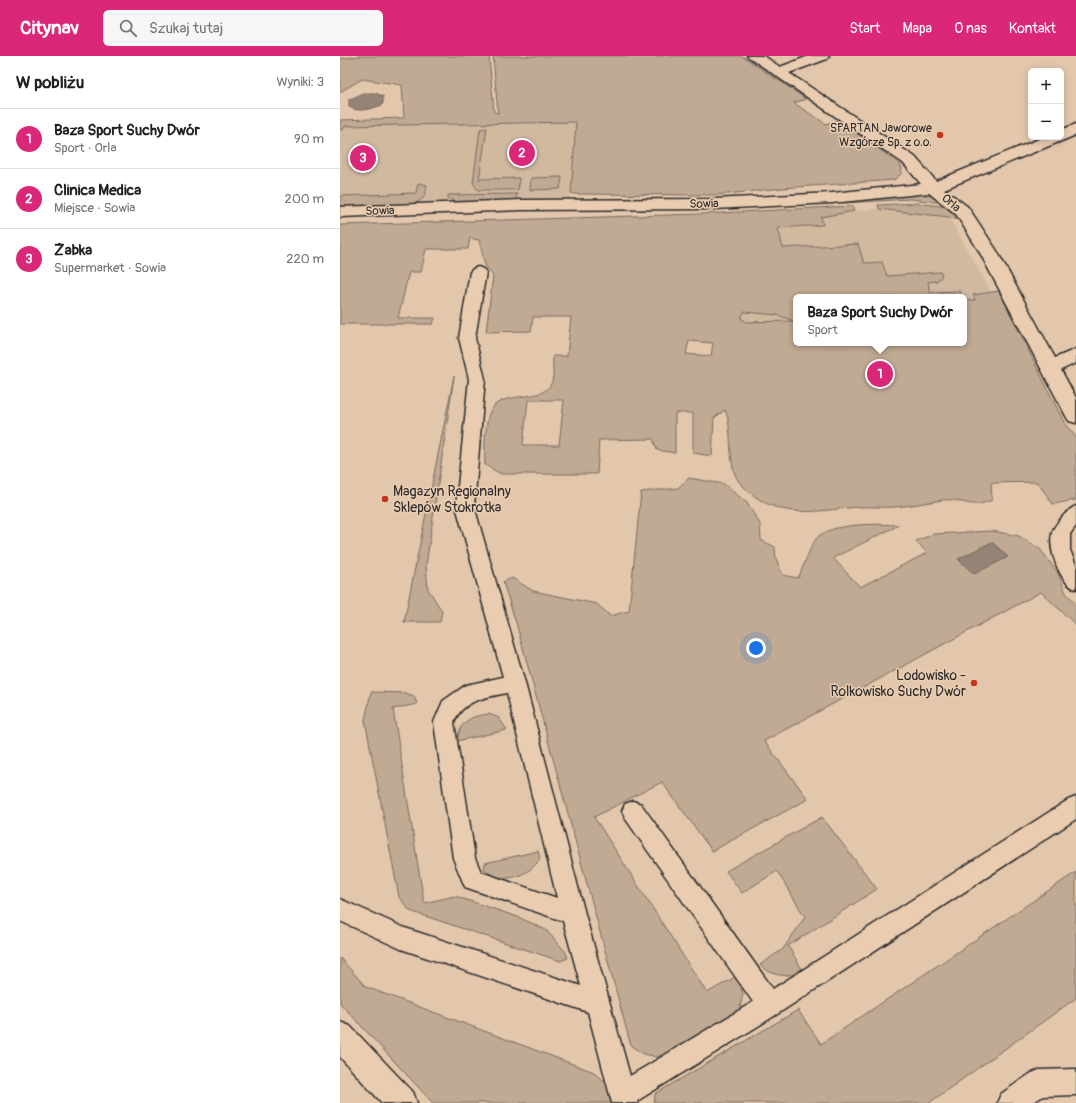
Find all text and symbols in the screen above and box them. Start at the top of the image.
search box [103,10,383,46]
text: Citynav [20,16,79,40]
icon: search [117,17,139,39]
text: Szukaj tutaj [149,19,223,38]
text: Start [849,20,880,37]
text: Mapa [902,20,932,37]
text: O nas [954,20,987,37]
text: Kontakt [1009,20,1056,37]
map controls [1028,68,1064,140]
button: + [1028,68,1064,104]
text: W pobliżu [16,72,84,93]
text: Wyniki: 3 [276,74,324,90]
button: − [1028,104,1064,140]
text: Baza Sport Suchy Dwór [54,121,200,140]
place label: SPARTAN Jaworowe Wzgórze Sp. z o.o. [830,121,932,150]
marker: SPARTAN Jaworowe Wzgórze Sp. z o.o. [935,130,945,140]
text: 1 [26,131,32,147]
text: 90 m [294,131,324,147]
pin: 2 [509,138,535,168]
text: Sport · Orla [54,140,116,156]
pin: 3 [350,143,376,173]
text: Clinica Medica [54,181,141,200]
text: 2 [25,191,33,207]
text: 200 m [285,191,324,207]
street label: Orla [938,191,964,216]
street label: Sowia [689,196,719,212]
text: Miejsce · Sowia [54,200,135,216]
street label: Sowia [365,203,395,219]
text: Żabka [54,241,92,260]
text: 3 [25,251,33,267]
text: 220 m [286,251,324,267]
text: Supermarket · Sowia [54,260,166,276]
popup [793,294,967,346]
text: Baza Sport Suchy Dwór [807,303,953,322]
text: Sport [807,322,838,338]
pin: 1 [867,359,893,389]
place label: Magazyn Regionalny Sklepów Stokrotka [393,483,511,516]
marker: Magazyn Regionalny Sklepów Stokrotka [380,494,390,504]
your location [746,638,766,658]
place label: Lodowisko - Rolkowisko Suchy Dwór [830,667,966,700]
marker: Lodowisko - Rolkowisko Suchy Dwór [969,678,979,688]

